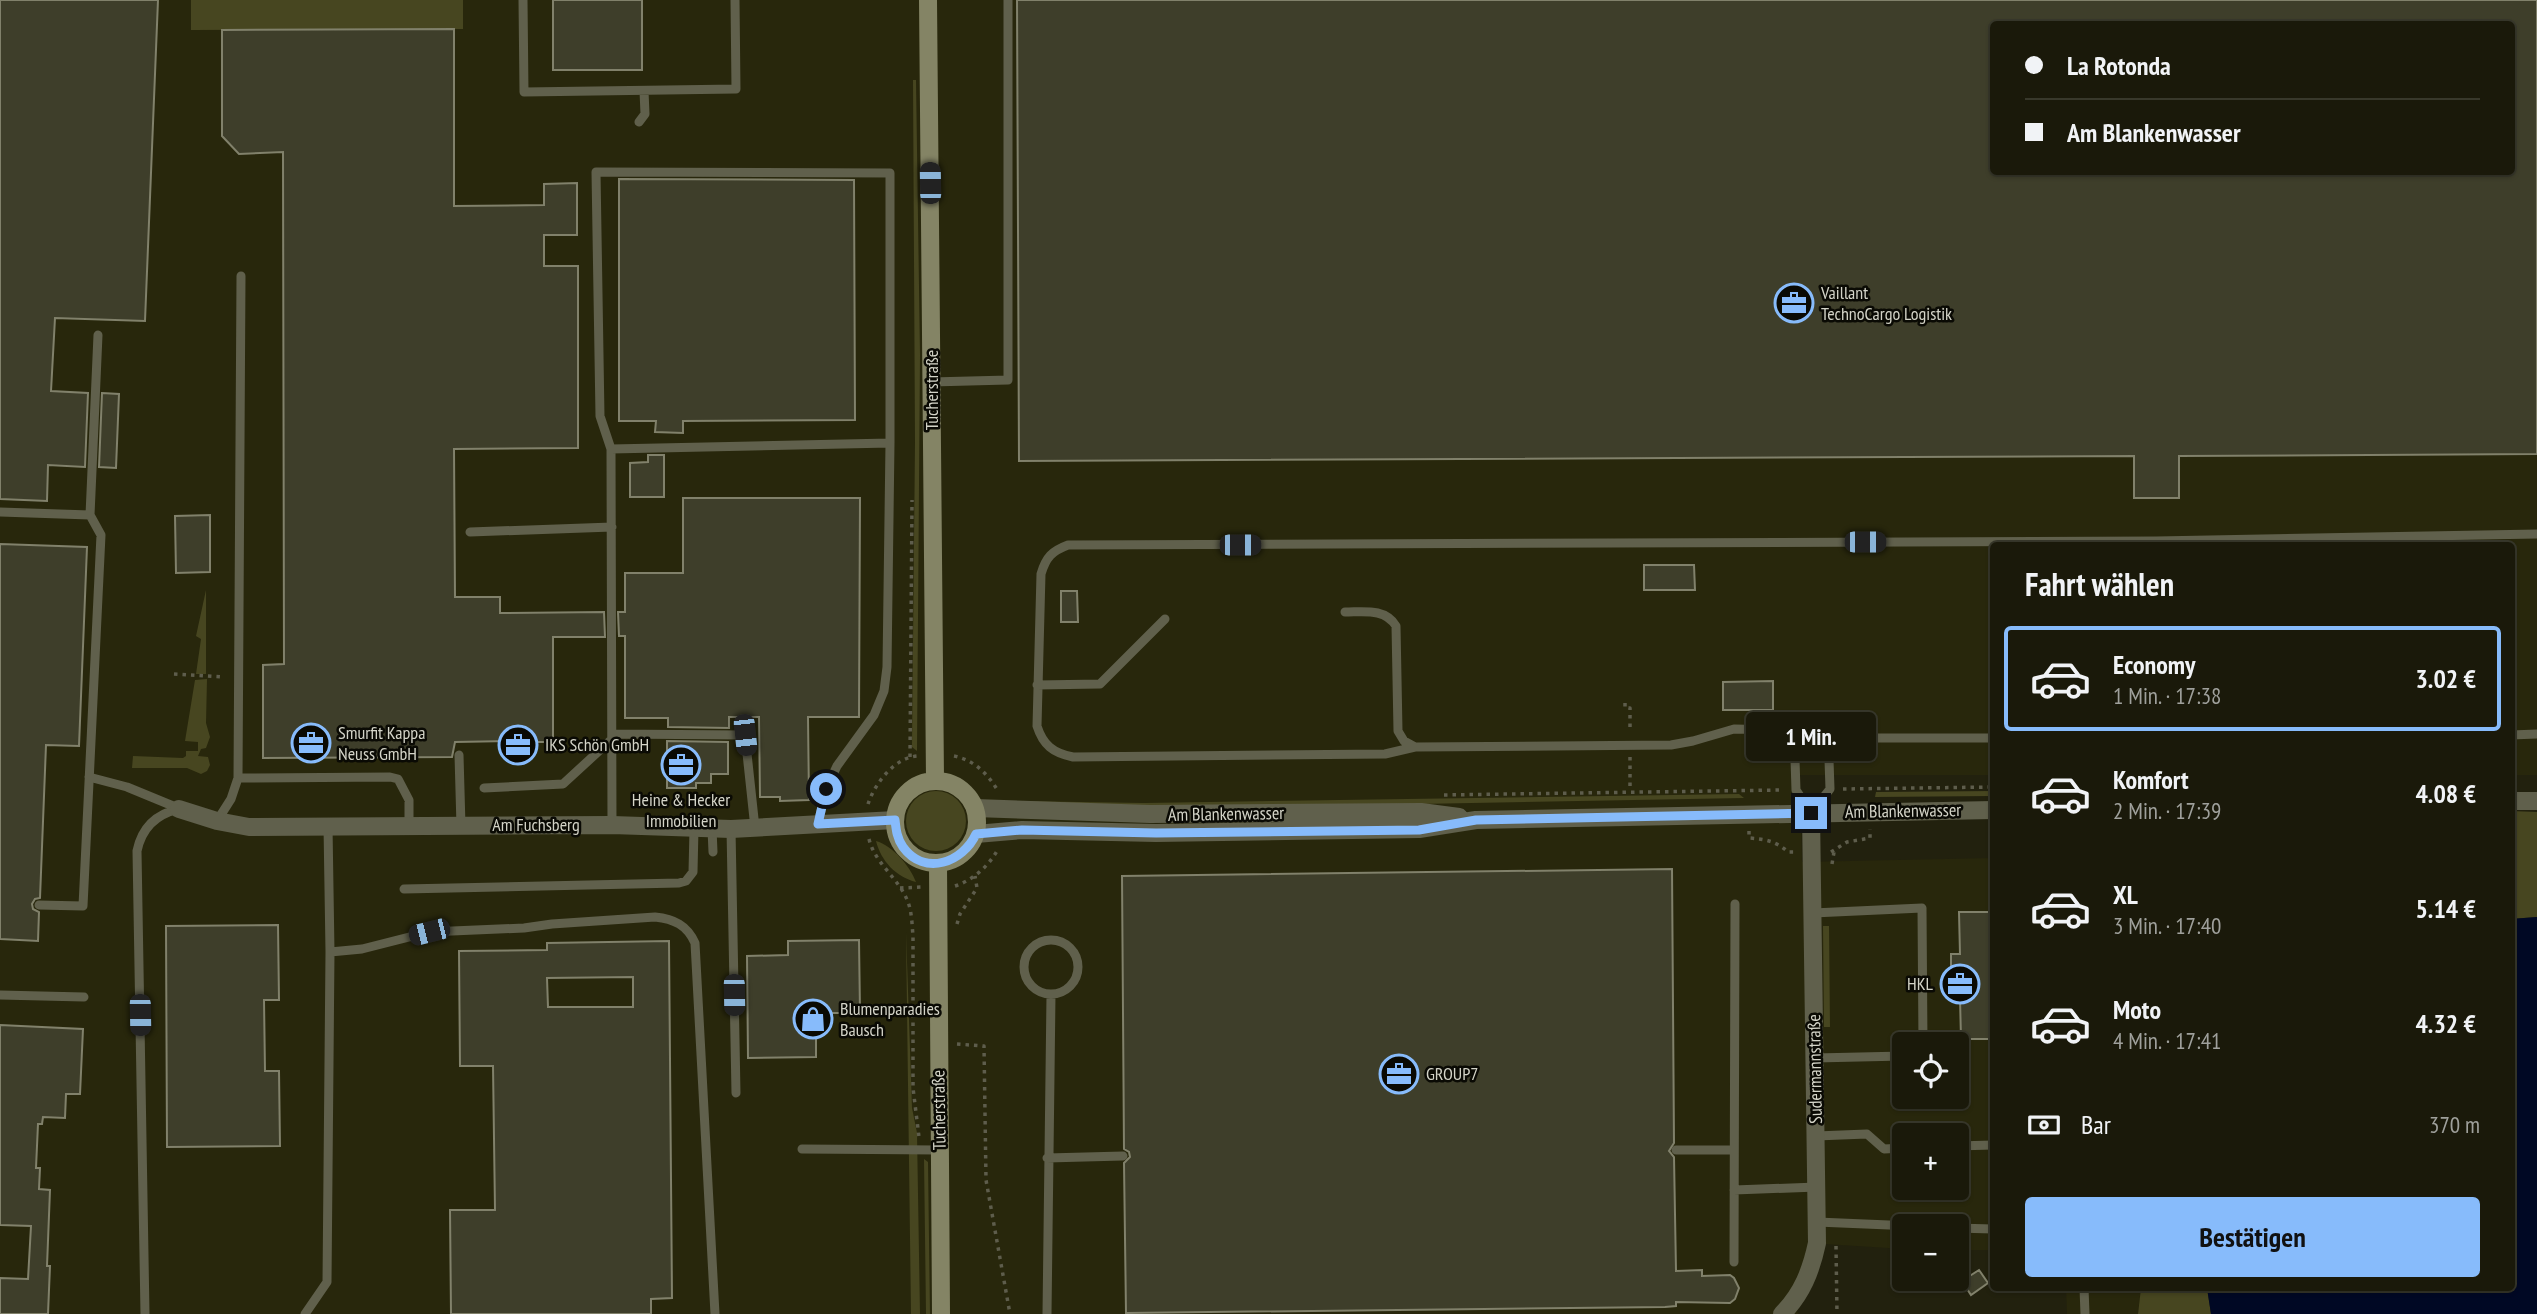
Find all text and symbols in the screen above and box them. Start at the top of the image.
text: La Rotonda [2067,49,2171,82]
text: Am Blankenwasser [2067,116,2241,149]
car [920,162,941,204]
place label: Vaillant TechnoCargo Logistik [1820,281,1952,325]
office icon: Vaillant TechnoCargo Logistik [1773,282,1815,324]
street label: Tucherstraße [920,350,943,430]
car [1845,532,1887,553]
car [1220,535,1262,556]
text: Fahrt wählen [2025,563,2174,605]
icon: car [2029,647,2092,710]
text: Economy [2113,648,2195,681]
text: 3.02 € [2415,662,2476,695]
text: 1 Min. · 17:38 [2113,681,2221,710]
callout: 1 Min. [1746,712,1876,760]
car [733,713,758,757]
place label: Smurfit Kappa Neuss GmbH [338,721,425,765]
office icon: Smurfit Kappa Neuss GmbH [290,722,332,764]
text: 1 Min. [1785,722,1837,751]
office icon: IKS Schön GmbH [497,724,539,766]
place label: IKS Schön GmbH [545,733,649,756]
office icon: Heine & Hecker Immobilien [660,744,702,786]
icon: car [2029,762,2092,825]
text: Komfort [2113,763,2189,796]
route start [810,773,842,805]
text: 4.08 € [2415,777,2476,810]
place label: Heine & Hecker Immobilien [632,788,730,832]
text: 2 Min. · 17:39 [2113,796,2221,825]
route end [1795,797,1827,829]
street label: Am Blankenwasser [1845,798,1961,823]
street label: Am Blankenwasser [1168,801,1284,826]
street label: Am Fuchsberg [492,813,580,836]
icon: car [2029,877,2092,940]
text: XL [2113,878,2138,911]
text: 5.14 € [2415,892,2476,925]
text: 3 Min. · 17:40 [2113,911,2221,940]
car [407,917,452,947]
office icon: HKL [1939,963,1981,1005]
place label: HKL [1907,972,1934,995]
car [724,974,745,1016]
icon: car [2029,992,2092,1055]
text: Moto [2113,993,2161,1026]
car [130,994,151,1036]
place label: Blumenparadies Bausch [840,997,940,1041]
shop icon: Blumenparadies Bausch [792,998,834,1040]
text: 4.32 € [2415,1007,2476,1040]
street label: Sudermannstraße [1802,1014,1827,1124]
text: 4 Min. · 17:41 [2113,1026,2221,1055]
map controls [1892,1032,1969,1291]
button: locate [1892,1032,1969,1109]
office icon: GROUP7 [1378,1053,1420,1095]
place label: GROUP7 [1426,1062,1478,1085]
street label: Tucherstraße [926,1070,951,1150]
icon: cash [2025,1106,2063,1144]
text: Bar [2081,1108,2111,1141]
text: 370 m [2429,1110,2480,1139]
button: + [1892,1123,1969,1200]
button: Bestätigen [2025,1197,2480,1277]
button: − [1892,1214,1969,1291]

